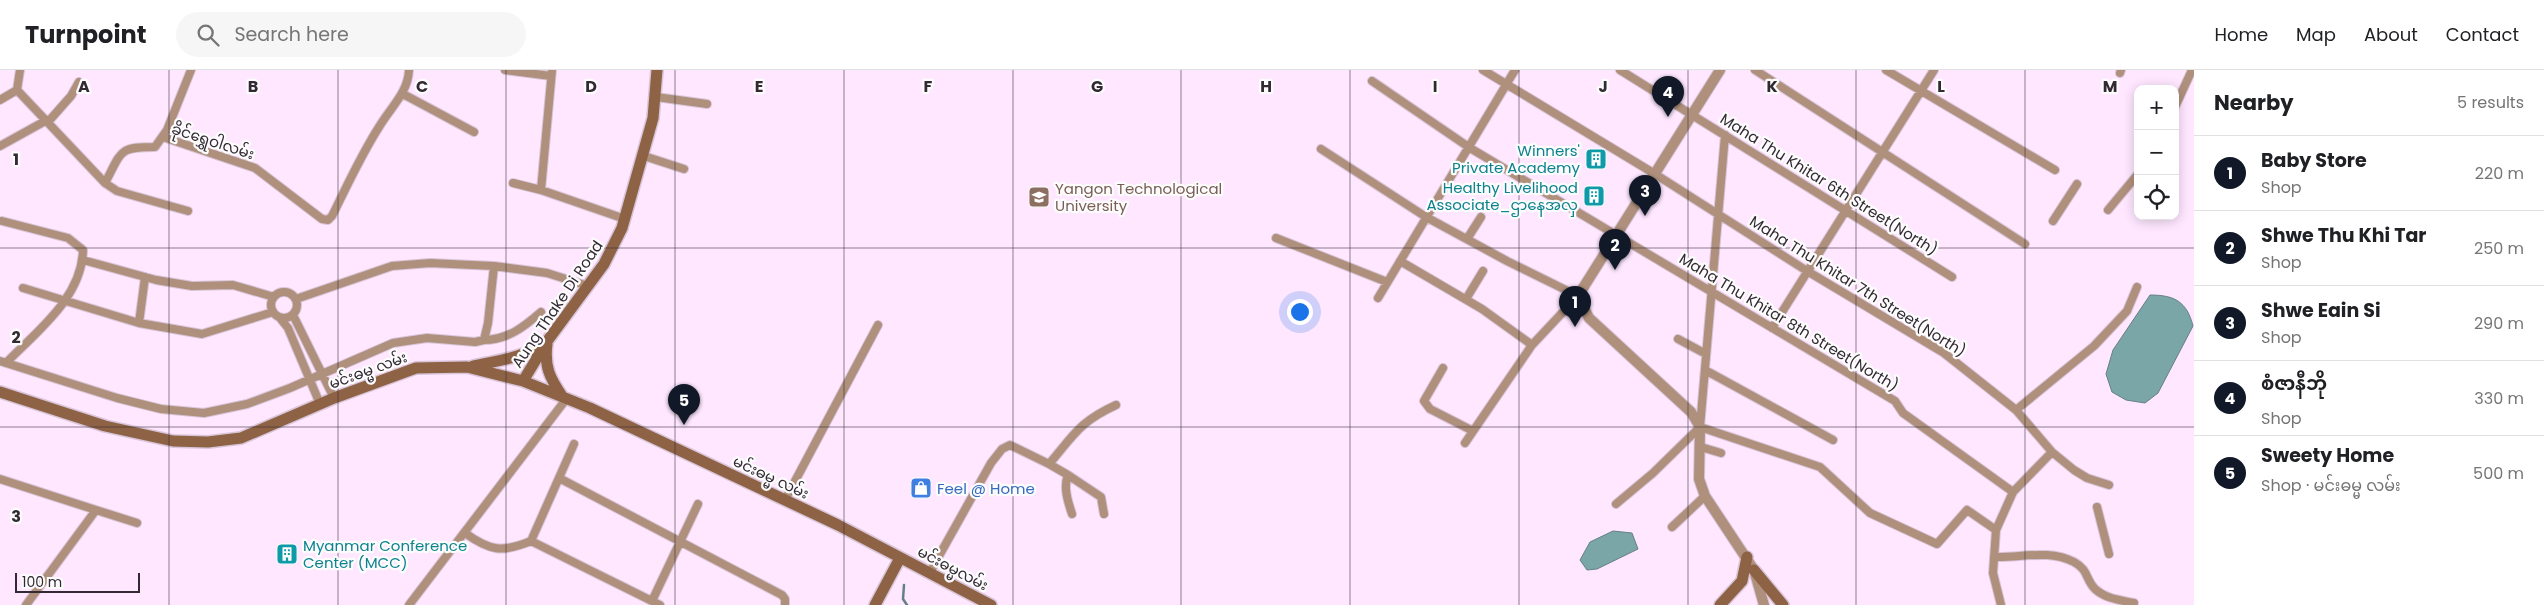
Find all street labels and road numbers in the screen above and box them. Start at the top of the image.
street label: Maha Thu Khitar 6th Street(North) [1716,108,1942,260]
street label: ခိုင်ရွှေဝါလမ်း [168,118,257,166]
street label: Maha Thu Khitar 7th Street(North) [1746,211,1970,361]
street label: Aung Thake Di Road [506,236,608,372]
street label: Maha Thu Khitar 8th Street(North) [1675,248,1903,396]
street label: မင်းဓမ္မ လမ်း [326,346,411,396]
street label: မင်းဓမ္မ လမ်း [729,450,812,506]
street label: မင်းဓမ္မလမ်း [913,541,992,598]

